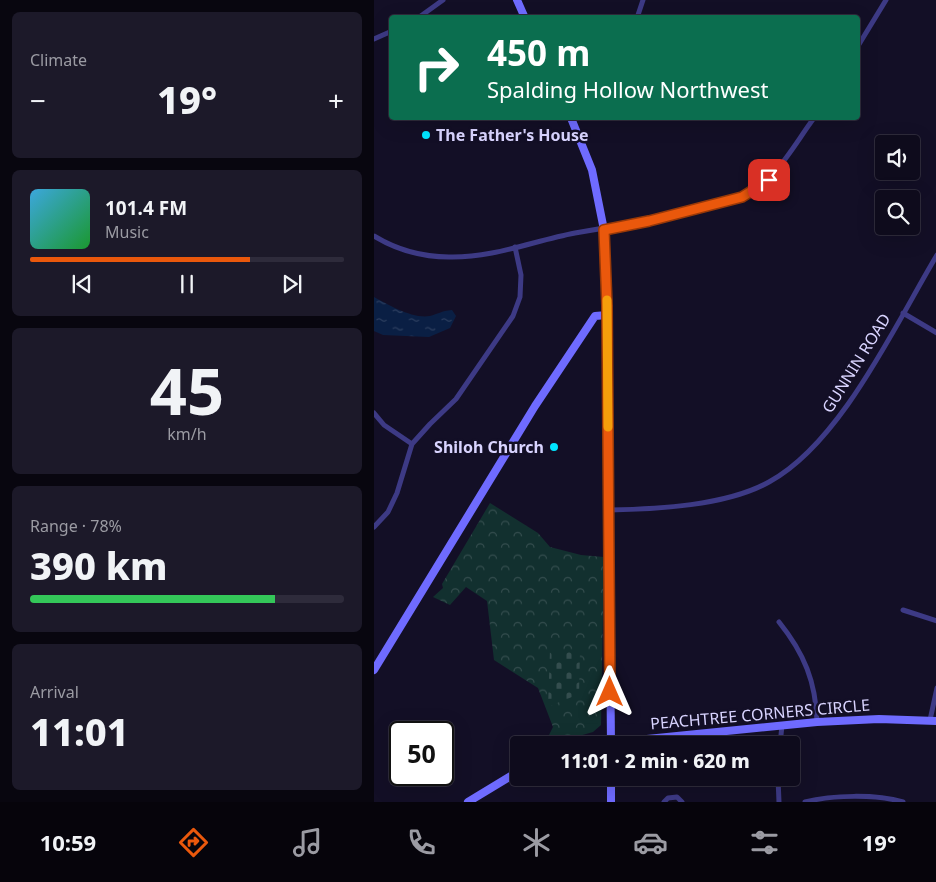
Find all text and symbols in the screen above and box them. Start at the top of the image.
text: 450 m [487,29,590,76]
icon: right [404,35,469,100]
text: Climate [30,49,87,71]
text: 19° [157,73,217,125]
text: Spalding Hollow Northwest [487,74,768,104]
text: − [30,81,46,119]
text: + [328,81,344,119]
place label: The Father's House [436,124,589,146]
marker: The Father's House [420,129,432,141]
map controls [875,135,920,235]
button: sound [875,135,920,180]
pin [748,159,790,201]
icon: arrive [755,166,783,194]
button: search [875,190,920,235]
text: 101.4 FM [105,195,187,221]
text: Music [105,221,149,243]
icon: previous [68,270,96,298]
icon: pause [173,270,201,298]
icon: next [278,270,306,298]
street label: GUNNIN ROAD [817,309,895,417]
text: 45 [150,346,224,434]
text: km/h [167,423,207,445]
place label: Shiloh Church [434,436,544,458]
marker: Shiloh Church [548,441,560,453]
text: Range · 78% [30,515,122,537]
text: 390 km [30,539,168,591]
position arrow [583,665,635,717]
text: Arrival [30,681,79,703]
street label: PEACHTREE CORNERS CIRCLE [649,693,871,735]
text: 11:01 [30,705,129,757]
speed limit sign: 50 [389,721,454,786]
text: 11:01 · 2 min · 620 m [560,748,750,774]
icon: directions [176,825,211,860]
icon: music [290,825,325,860]
icon: phone [404,825,439,860]
icon: climate [519,825,554,860]
icon: car [633,825,668,860]
icon: filters [747,825,782,860]
text: 10:59 [40,827,96,857]
text: 19° [862,827,896,857]

